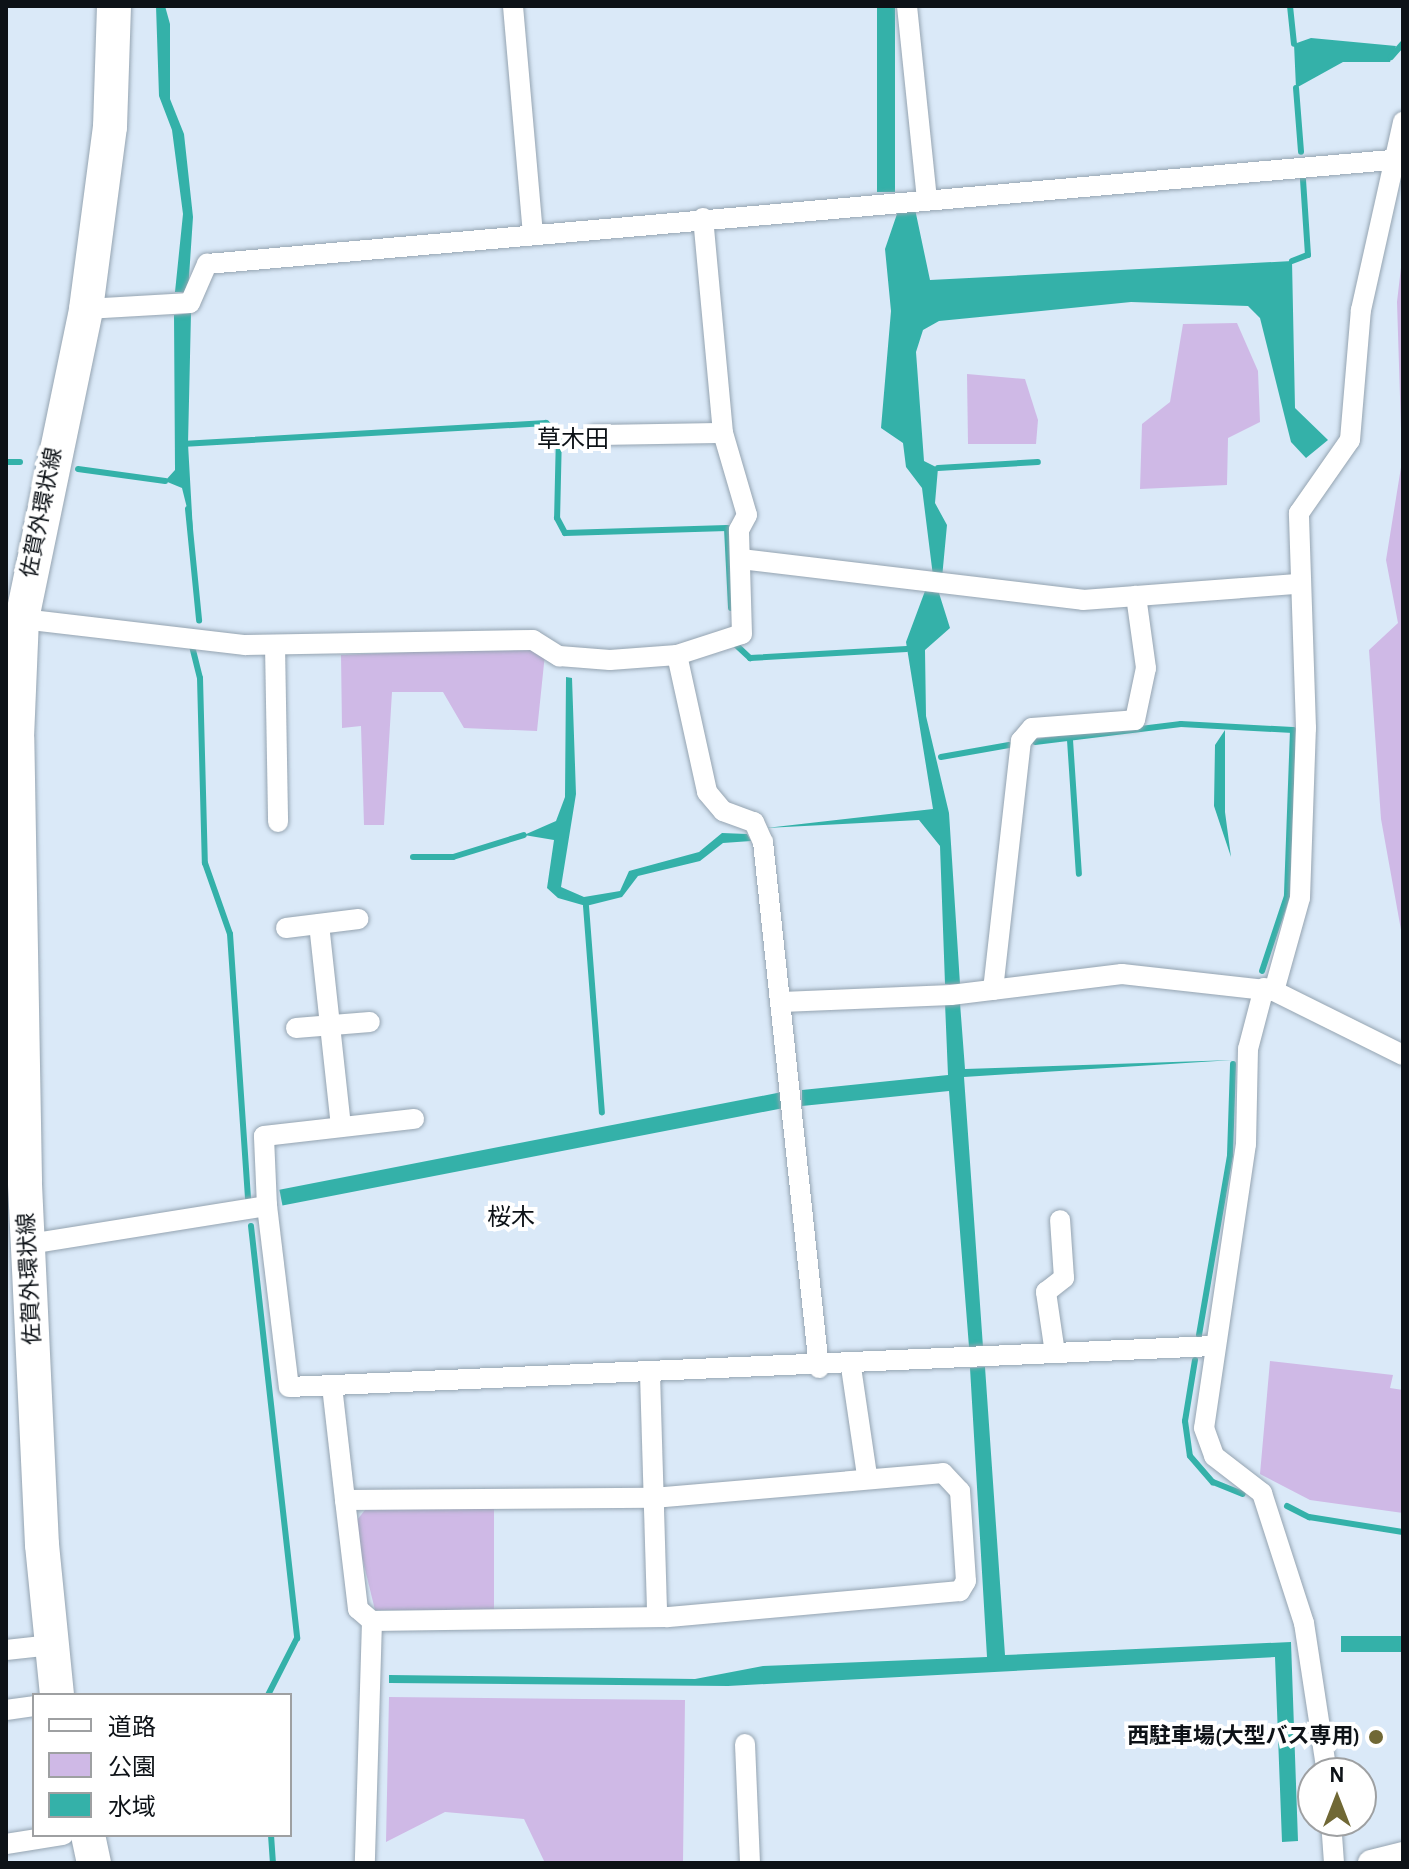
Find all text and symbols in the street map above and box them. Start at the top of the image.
district label: 草木田 [537,427,609,455]
street label: 佐賀外環状線 [16,446,68,580]
district label: 桜木 [487,1205,535,1233]
street label: 佐賀外環状線 [13,1212,47,1346]
legend [32,1693,292,1837]
text: 道路 [108,1716,156,1740]
place label: 西駐車場(大型バス専用) [1127,1724,1360,1750]
marker: 西駐車場(大型バス専用) [1367,1728,1385,1746]
text: 公園 [108,1756,156,1780]
north arrow [1297,1757,1377,1837]
text: N [1329,1764,1345,1786]
text: 水域 [108,1796,156,1820]

